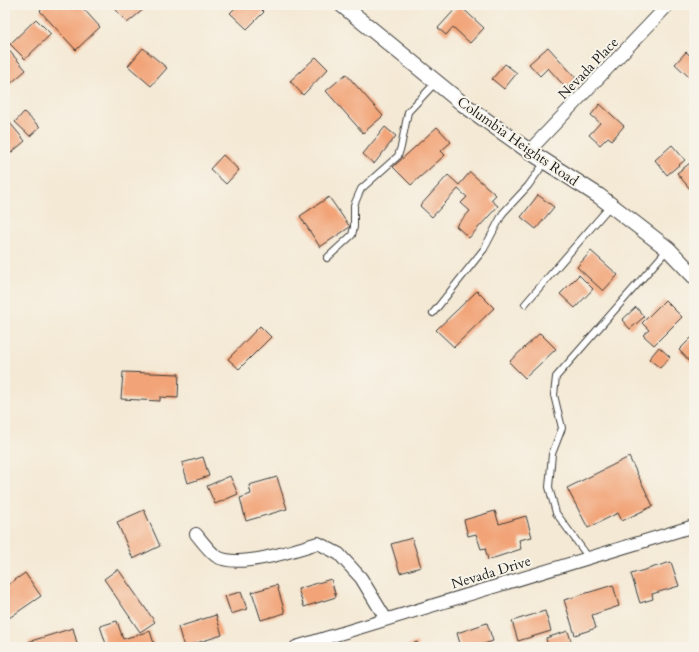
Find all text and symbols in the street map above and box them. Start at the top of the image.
street label: Nevada Place [554,33,623,103]
street label: Columbia Heights Road [453,92,583,191]
street label: Nevada Drive [449,551,533,594]

